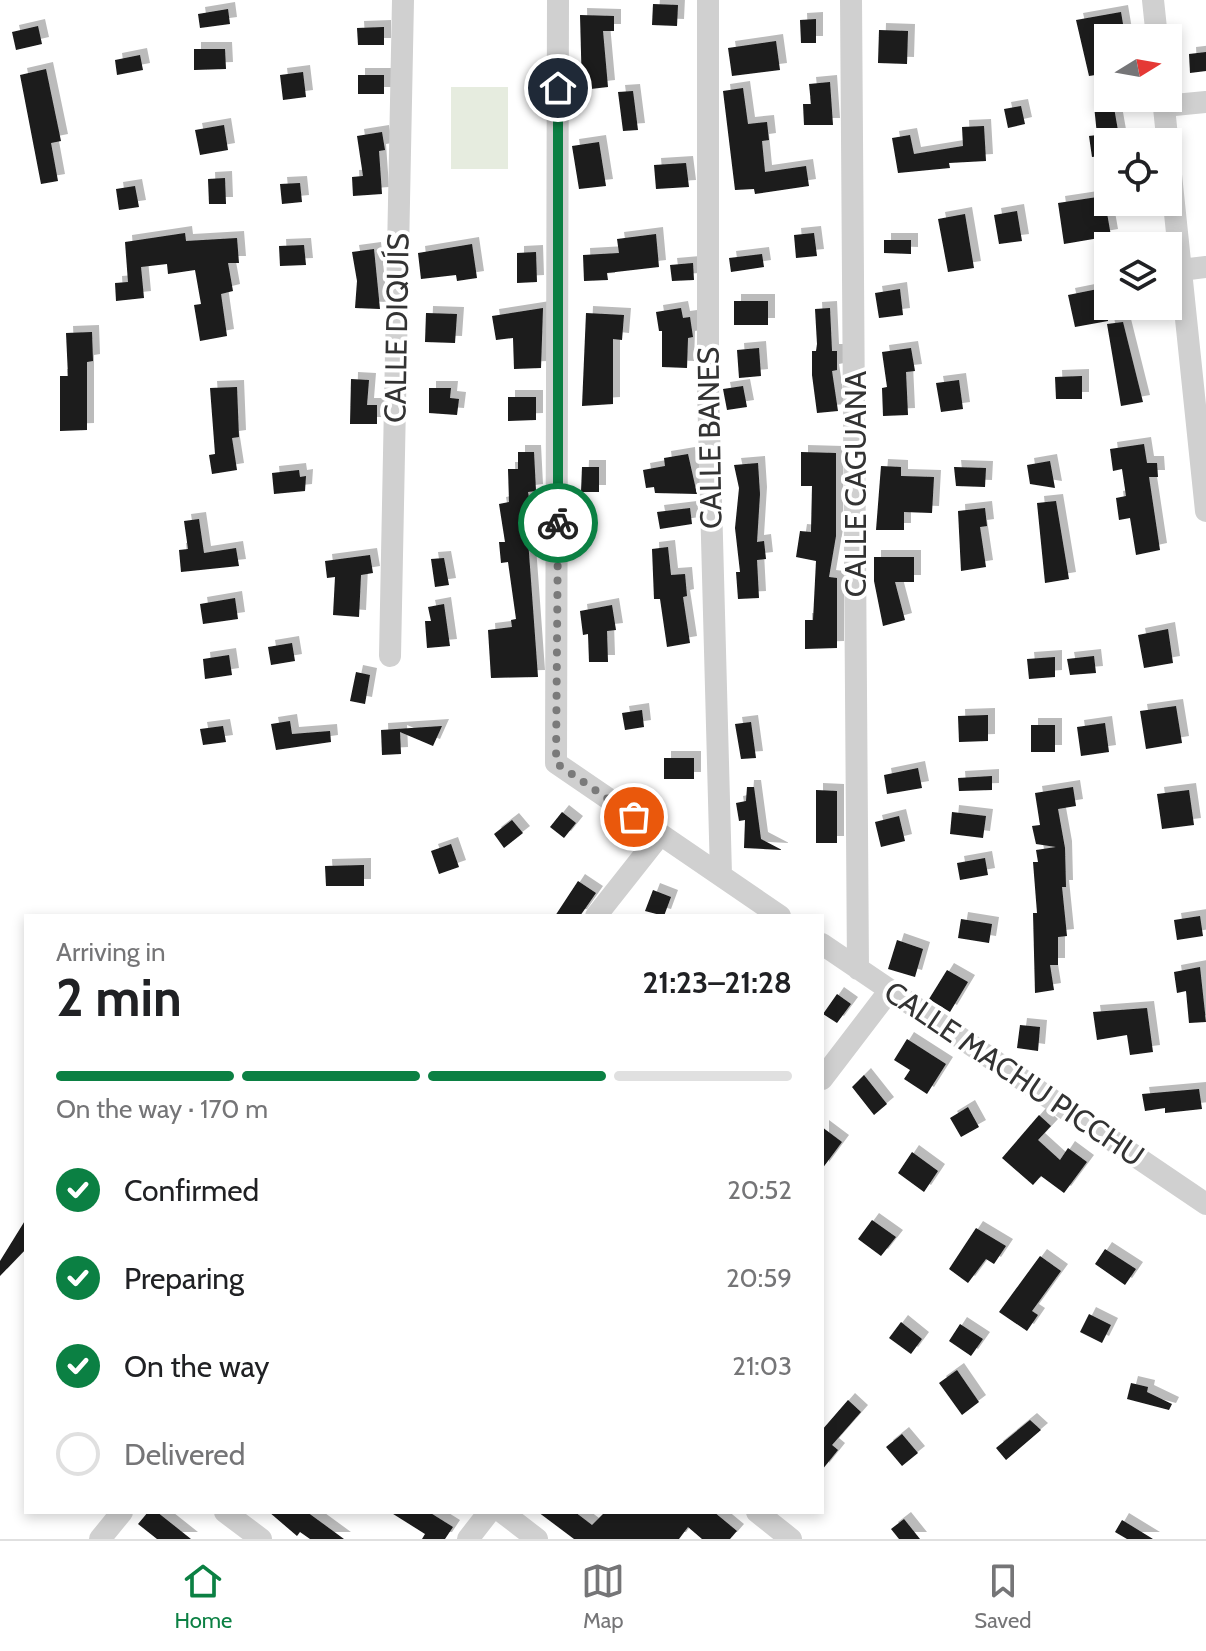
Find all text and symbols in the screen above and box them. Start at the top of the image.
north arrow [1094,24,1182,112]
map controls [1094,24,1182,320]
pin [524,54,592,122]
icon: home [536,66,580,110]
button: locate [1094,128,1182,216]
button: layers [1094,232,1182,320]
street label: CALLE DIQUÍS [376,233,417,423]
street label: CALLE BANES [689,347,730,529]
street label: CALLE CAGUANA [837,370,874,597]
courier [518,483,598,563]
icon: bike [536,501,580,545]
pin [600,783,668,851]
icon: bag [612,795,656,839]
text: Arriving in [56,936,166,968]
text: 21:23–21:28 [643,964,792,1001]
text: 2 min [56,966,182,1029]
street label: CALLE MACHU PICCHU [877,973,1151,1174]
text: On the way · 170 m [56,1093,268,1125]
icon: check [56,1168,100,1212]
text: Confirmed [124,1172,259,1209]
text: 20:52 [727,1174,792,1206]
icon: check [56,1256,100,1300]
text: Preparing [124,1260,244,1297]
text: 20:59 [726,1262,792,1294]
icon: check [56,1344,100,1388]
text: On the way [124,1348,269,1385]
text: 21:03 [732,1350,792,1382]
text: Delivered [124,1436,245,1473]
tab: Home [174,1559,232,1634]
tab: Map [581,1559,625,1634]
tab: Saved [974,1559,1031,1634]

